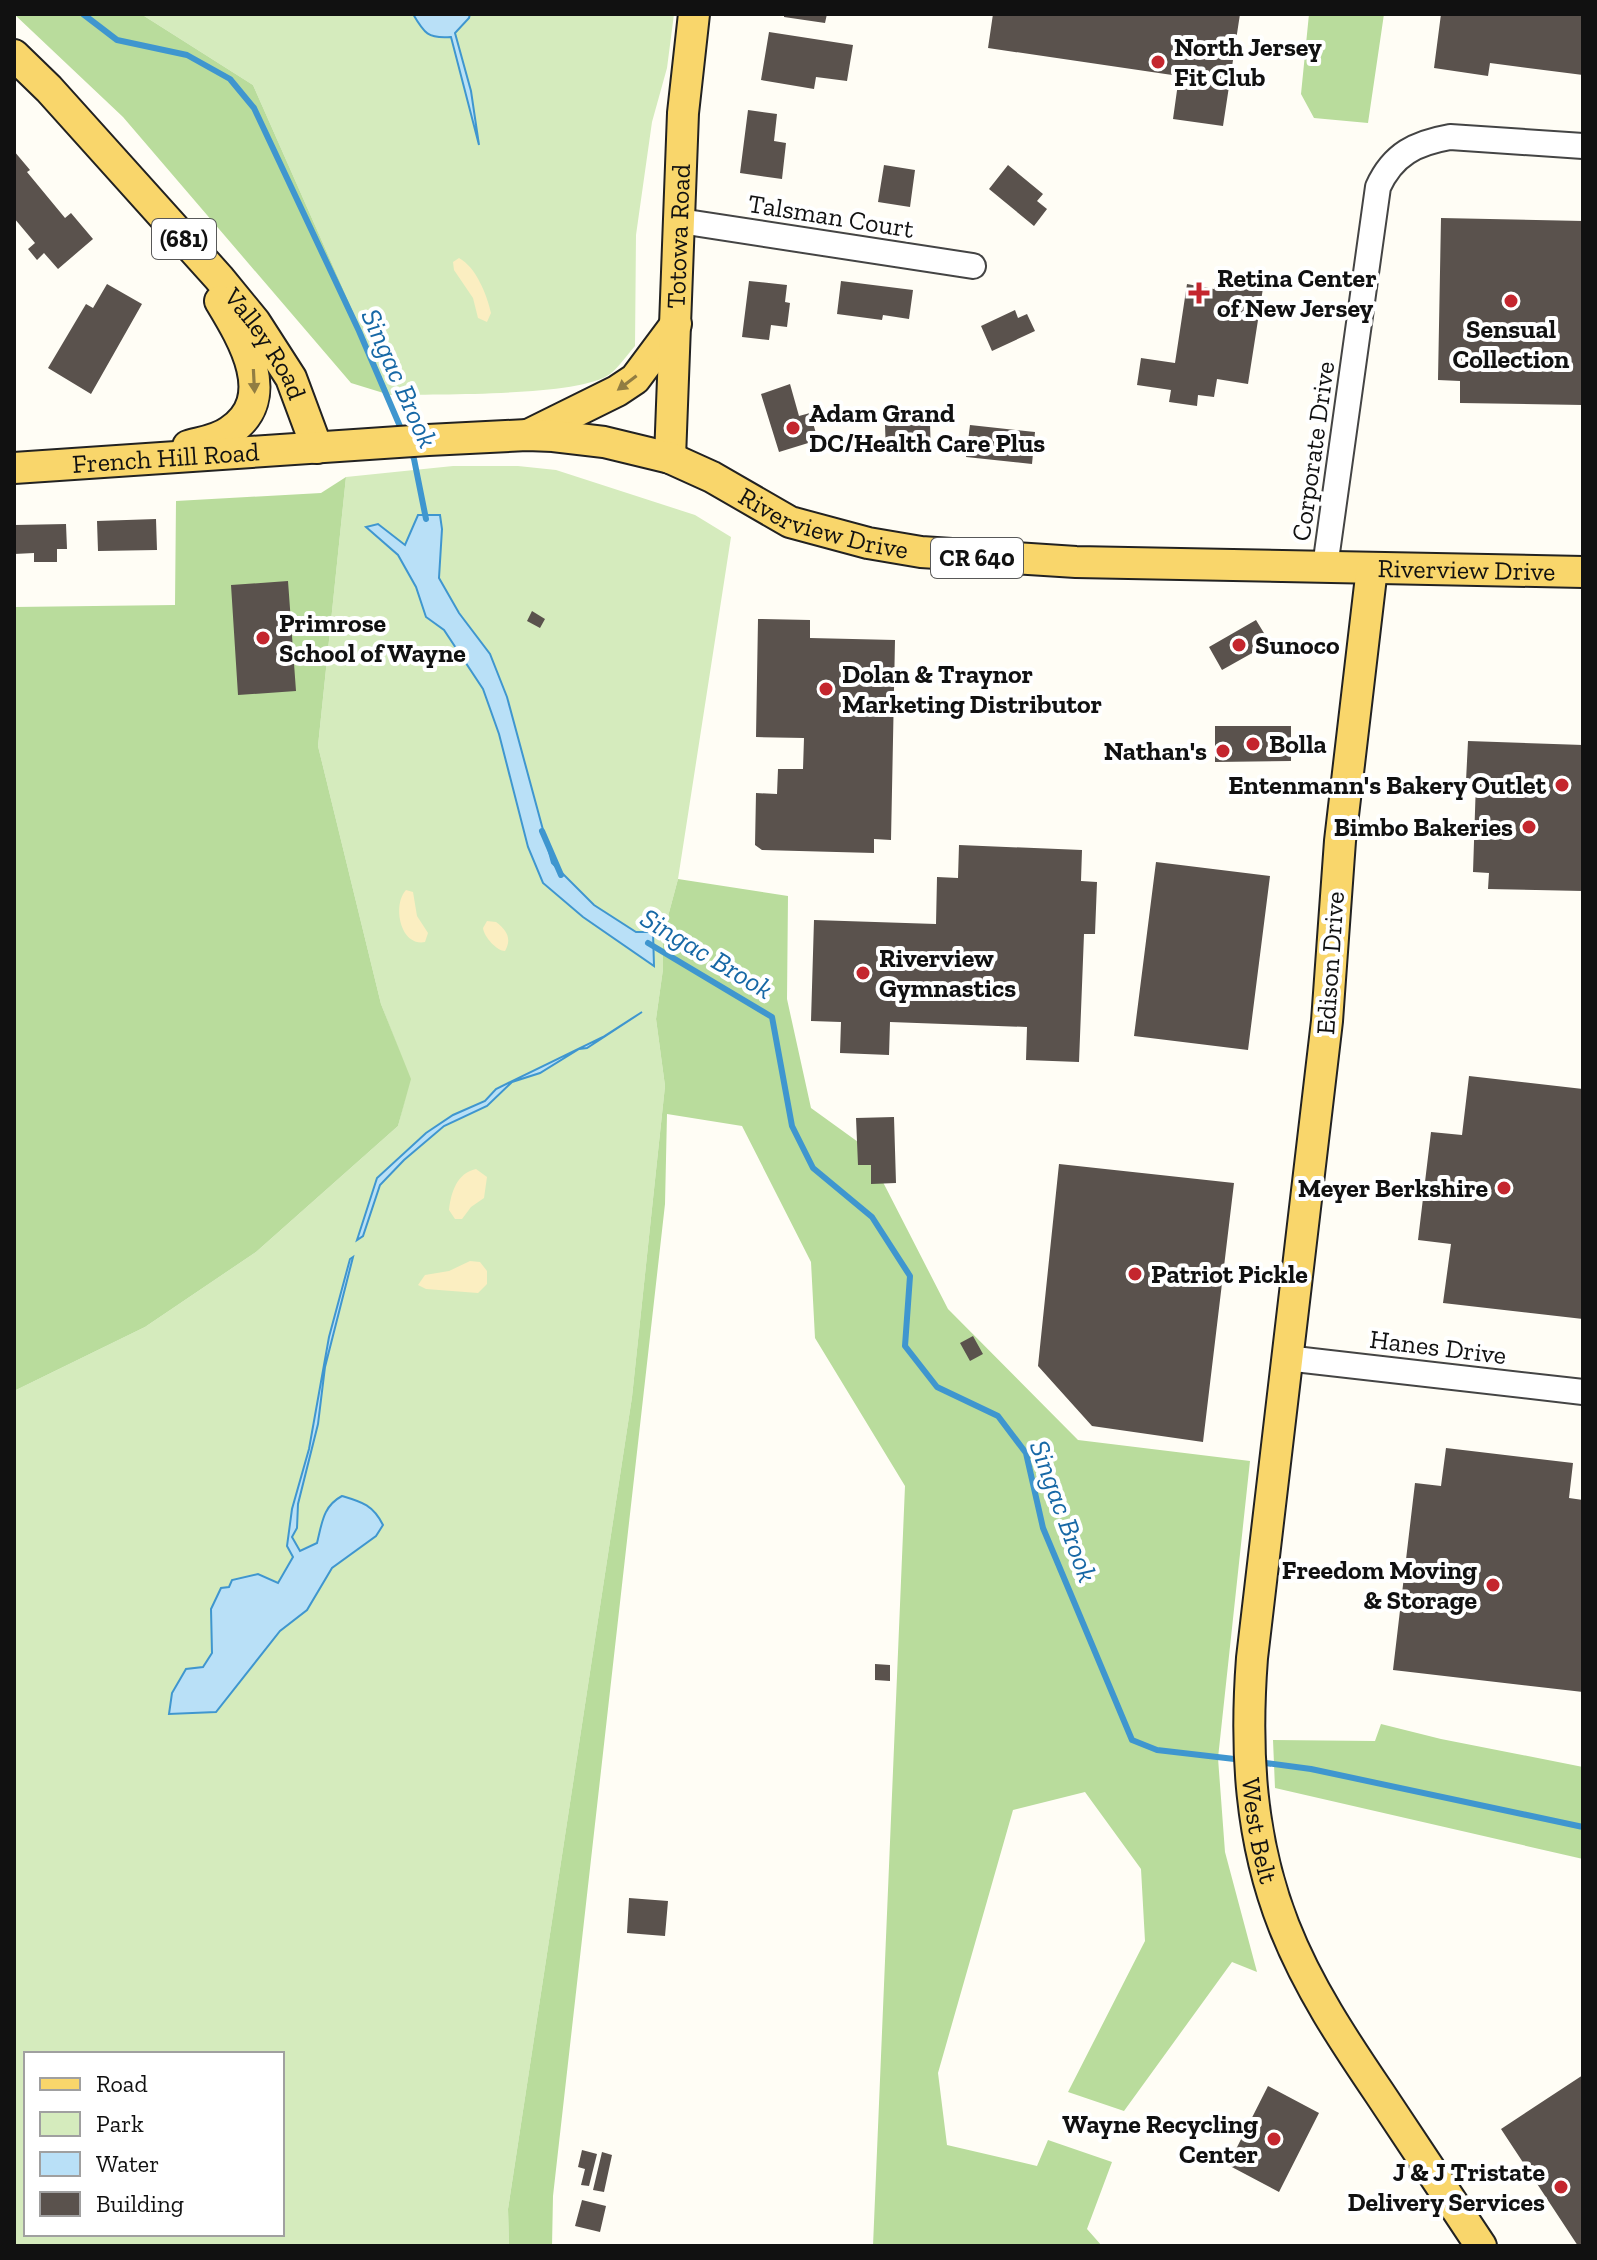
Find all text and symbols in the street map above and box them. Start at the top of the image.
place label: North Jersey Fit Club [1174,31,1322,93]
marker: North Jersey Fit Club [1149,53,1167,71]
street label: Totowa Road [660,163,697,309]
street label: Talsman Court [746,187,916,245]
road number: (681) [152,219,216,259]
place label: Retina Center of New Jersey [1217,262,1377,324]
street label: Valley Road [217,280,313,404]
marker: Retina Center of New Jersey [1188,282,1210,304]
marker: Sensual Collection [1502,292,1520,310]
water label: Singac Brook [354,304,445,453]
place label: Sensual Collection [1452,313,1570,375]
street label: Corporate Drive [1285,359,1341,543]
one-way arrow [247,369,260,394]
one-way arrow [617,375,637,391]
place label: Adam Grand DC/Health Care Plus [809,397,1045,459]
marker: Adam Grand DC/Health Care Plus [784,419,802,437]
street label: French Hill Road [71,435,260,480]
street label: Riverview Drive [733,480,911,566]
road number: CR 640 [931,538,1023,578]
street label: Riverview Drive [1377,552,1556,587]
place label: Primrose School of Wayne [279,607,466,669]
marker: Primrose School of Wayne [254,629,272,647]
place label: Sunoco [1255,629,1340,661]
marker: Sunoco [1230,636,1248,654]
place label: Dolan & Traynor Marketing Distributor [842,658,1102,720]
marker: Dolan & Traynor Marketing Distributor [817,680,835,698]
place label: Bolla [1269,728,1327,760]
place label: Nathan's [1104,735,1207,767]
marker: Bolla [1244,735,1262,753]
marker: Nathan's [1214,742,1232,760]
place label: Entenmann's Bakery Outlet [1228,769,1547,801]
marker: Entenmann's Bakery Outlet [1553,776,1571,794]
place label: Bimbo Bakeries [1334,811,1513,843]
marker: Bimbo Bakeries [1520,818,1538,836]
street label: Edison Drive [1309,890,1351,1036]
water label: Singac Brook [635,901,779,1006]
place label: Riverview Gymnastics [879,942,1016,1004]
marker: Riverview Gymnastics [854,964,872,982]
place label: Meyer Berkshire [1298,1172,1488,1204]
marker: Meyer Berkshire [1495,1179,1513,1197]
place label: Patriot Pickle [1151,1258,1308,1290]
marker: Patriot Pickle [1126,1265,1144,1283]
street label: Hanes Drive [1368,1323,1508,1371]
water label: Singac Brook [1023,1436,1104,1587]
place label: Freedom Moving & Storage [1282,1554,1477,1616]
marker: Freedom Moving & Storage [1484,1576,1502,1594]
street label: West Belt [1235,1776,1285,1887]
legend [24,2052,284,2236]
text: Road [96,2069,148,2098]
place label: Wayne Recycling Center [1062,2108,1258,2170]
text: Park [96,2109,144,2138]
marker: Wayne Recycling Center [1265,2130,1283,2148]
text: Water [96,2149,159,2178]
place label: J & J Tristate Delivery Services [1347,2156,1545,2218]
marker: J & J Tristate Delivery Services [1552,2178,1570,2196]
text: Building [96,2189,184,2218]

